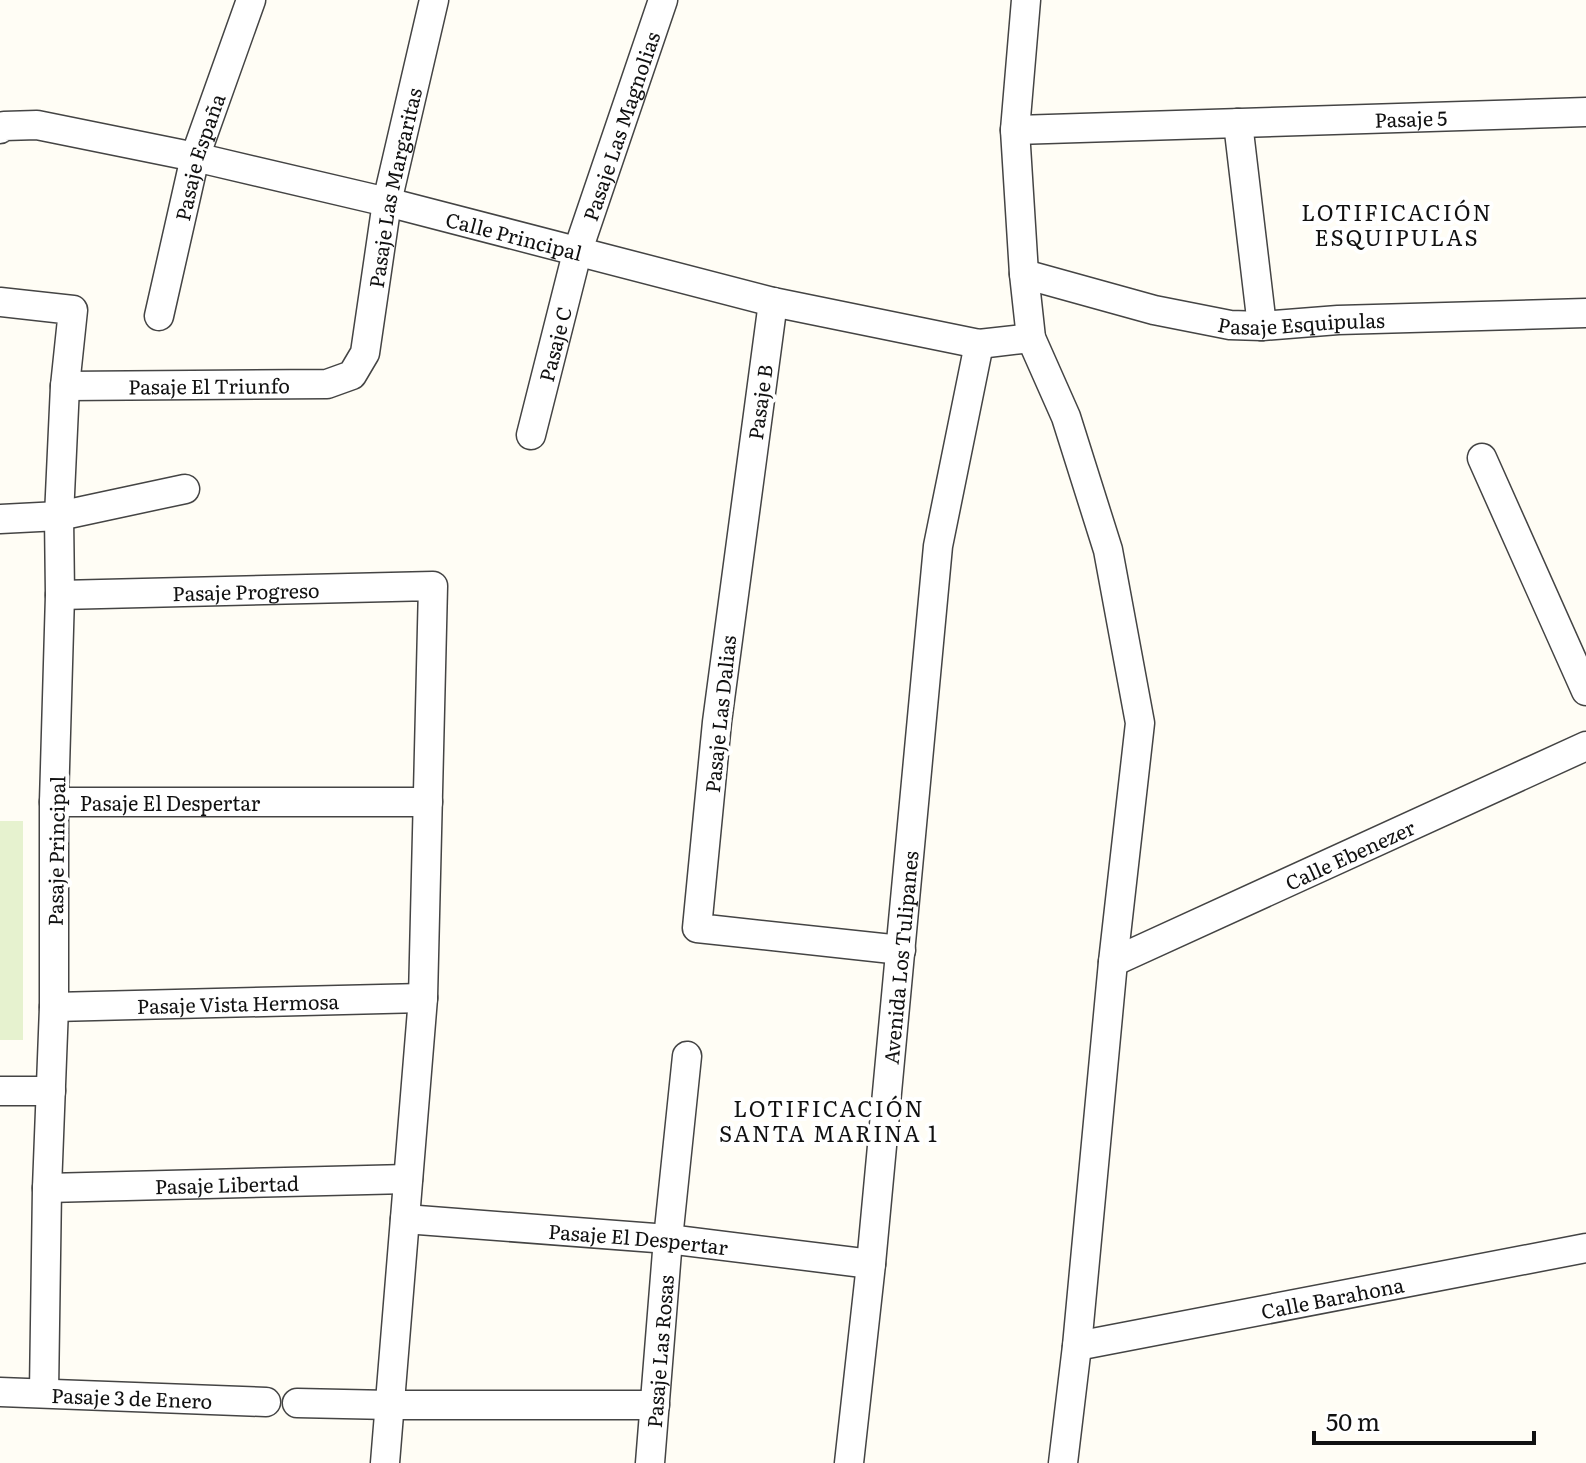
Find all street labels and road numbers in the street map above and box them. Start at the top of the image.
street label: Pasaje Las Magnolias [574,27,666,225]
street label: Pasaje Las Margaritas [360,85,428,290]
street label: Pasaje España [166,89,232,223]
street label: Pasaje 5 [1374,101,1448,134]
street label: Calle Principal [443,203,586,267]
street label: Pasaje C [530,303,578,385]
street label: Pasaje Esquipulas [1215,304,1385,341]
street label: Pasaje B [739,362,779,442]
street label: Pasaje El Triunfo [128,369,290,401]
street label: Pasaje Progreso [172,574,320,607]
street label: Pasaje Las Dalias [696,634,742,794]
street label: Pasaje Principal [39,775,71,926]
street label: Pasaje El Despertar [80,787,261,817]
street label: Calle Ebenezer [1280,811,1420,897]
street label: Avenida Los Tulipanes [875,849,924,1066]
street label: Pasaje Vista Hermosa [137,985,340,1020]
street label: Pasaje Libertad [154,1167,299,1200]
street label: Pasaje El Despertar [547,1215,730,1261]
street label: Calle Barahona [1258,1268,1407,1325]
street label: Pasaje Las Rosas [638,1274,680,1429]
street label: Pasaje 3 de Enero [51,1379,213,1415]

